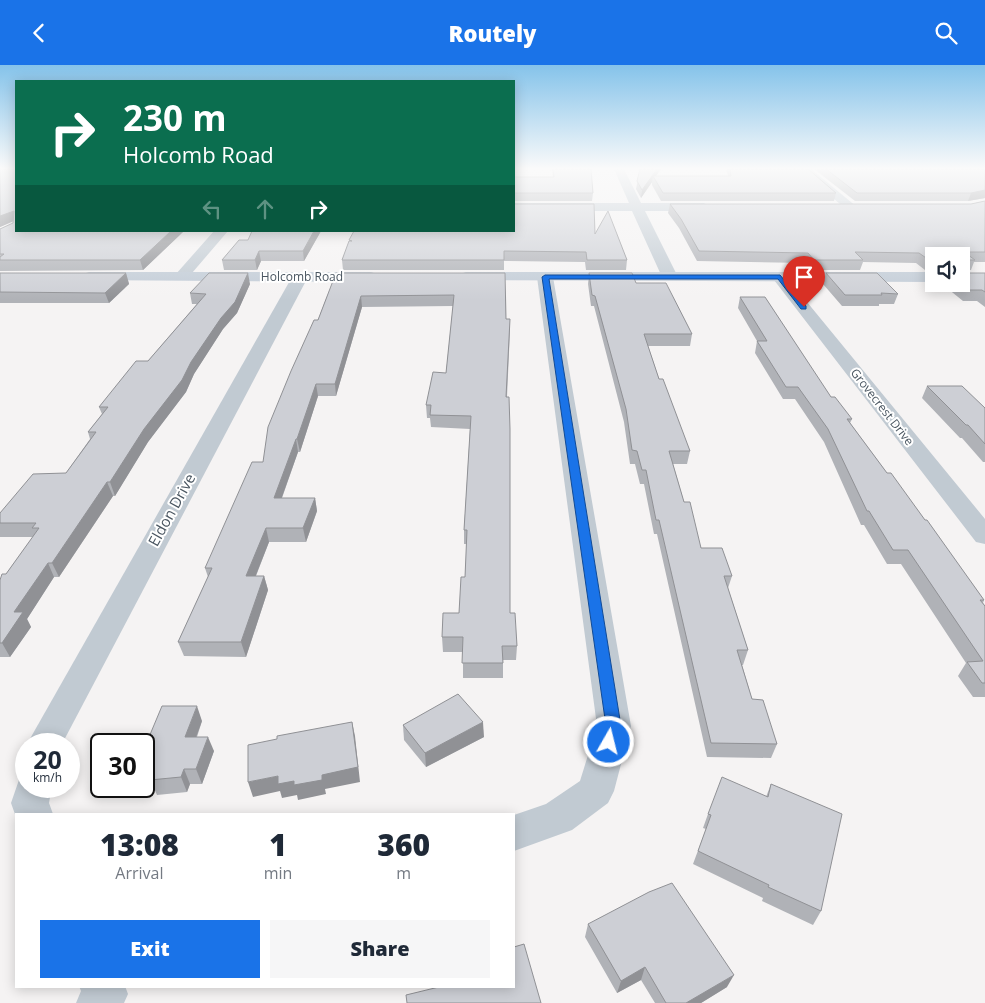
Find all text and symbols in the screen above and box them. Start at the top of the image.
text: Routely [449,18,536,48]
icon: back [25,19,53,47]
icon: search [932,19,960,47]
text: 230 m [123,94,227,141]
icon: right [40,100,105,165]
text: Holcomb Road [123,139,274,169]
icon: left [198,195,226,223]
icon: ahead [251,195,279,223]
icon: right [304,195,332,223]
map controls [925,247,970,292]
button: sound [925,247,970,292]
pin [783,256,825,307]
icon: arrive [790,263,818,291]
street label: Holcomb Road [261,268,343,285]
street label: Grovecrest Drive [847,365,918,449]
street label: Eldon Drive [143,470,199,549]
position arrow [582,715,634,767]
speed limit sign: 30 [90,733,155,798]
text: 20 [33,742,62,776]
text: km/h [33,769,62,786]
text: 13:08 [100,824,179,865]
text: 1 [269,824,287,865]
text: 360 [377,824,430,865]
text: Arrival [115,862,163,884]
text: min [264,862,292,884]
text: m [396,862,411,884]
button: Exit [40,920,260,978]
button: Share [270,920,490,978]

